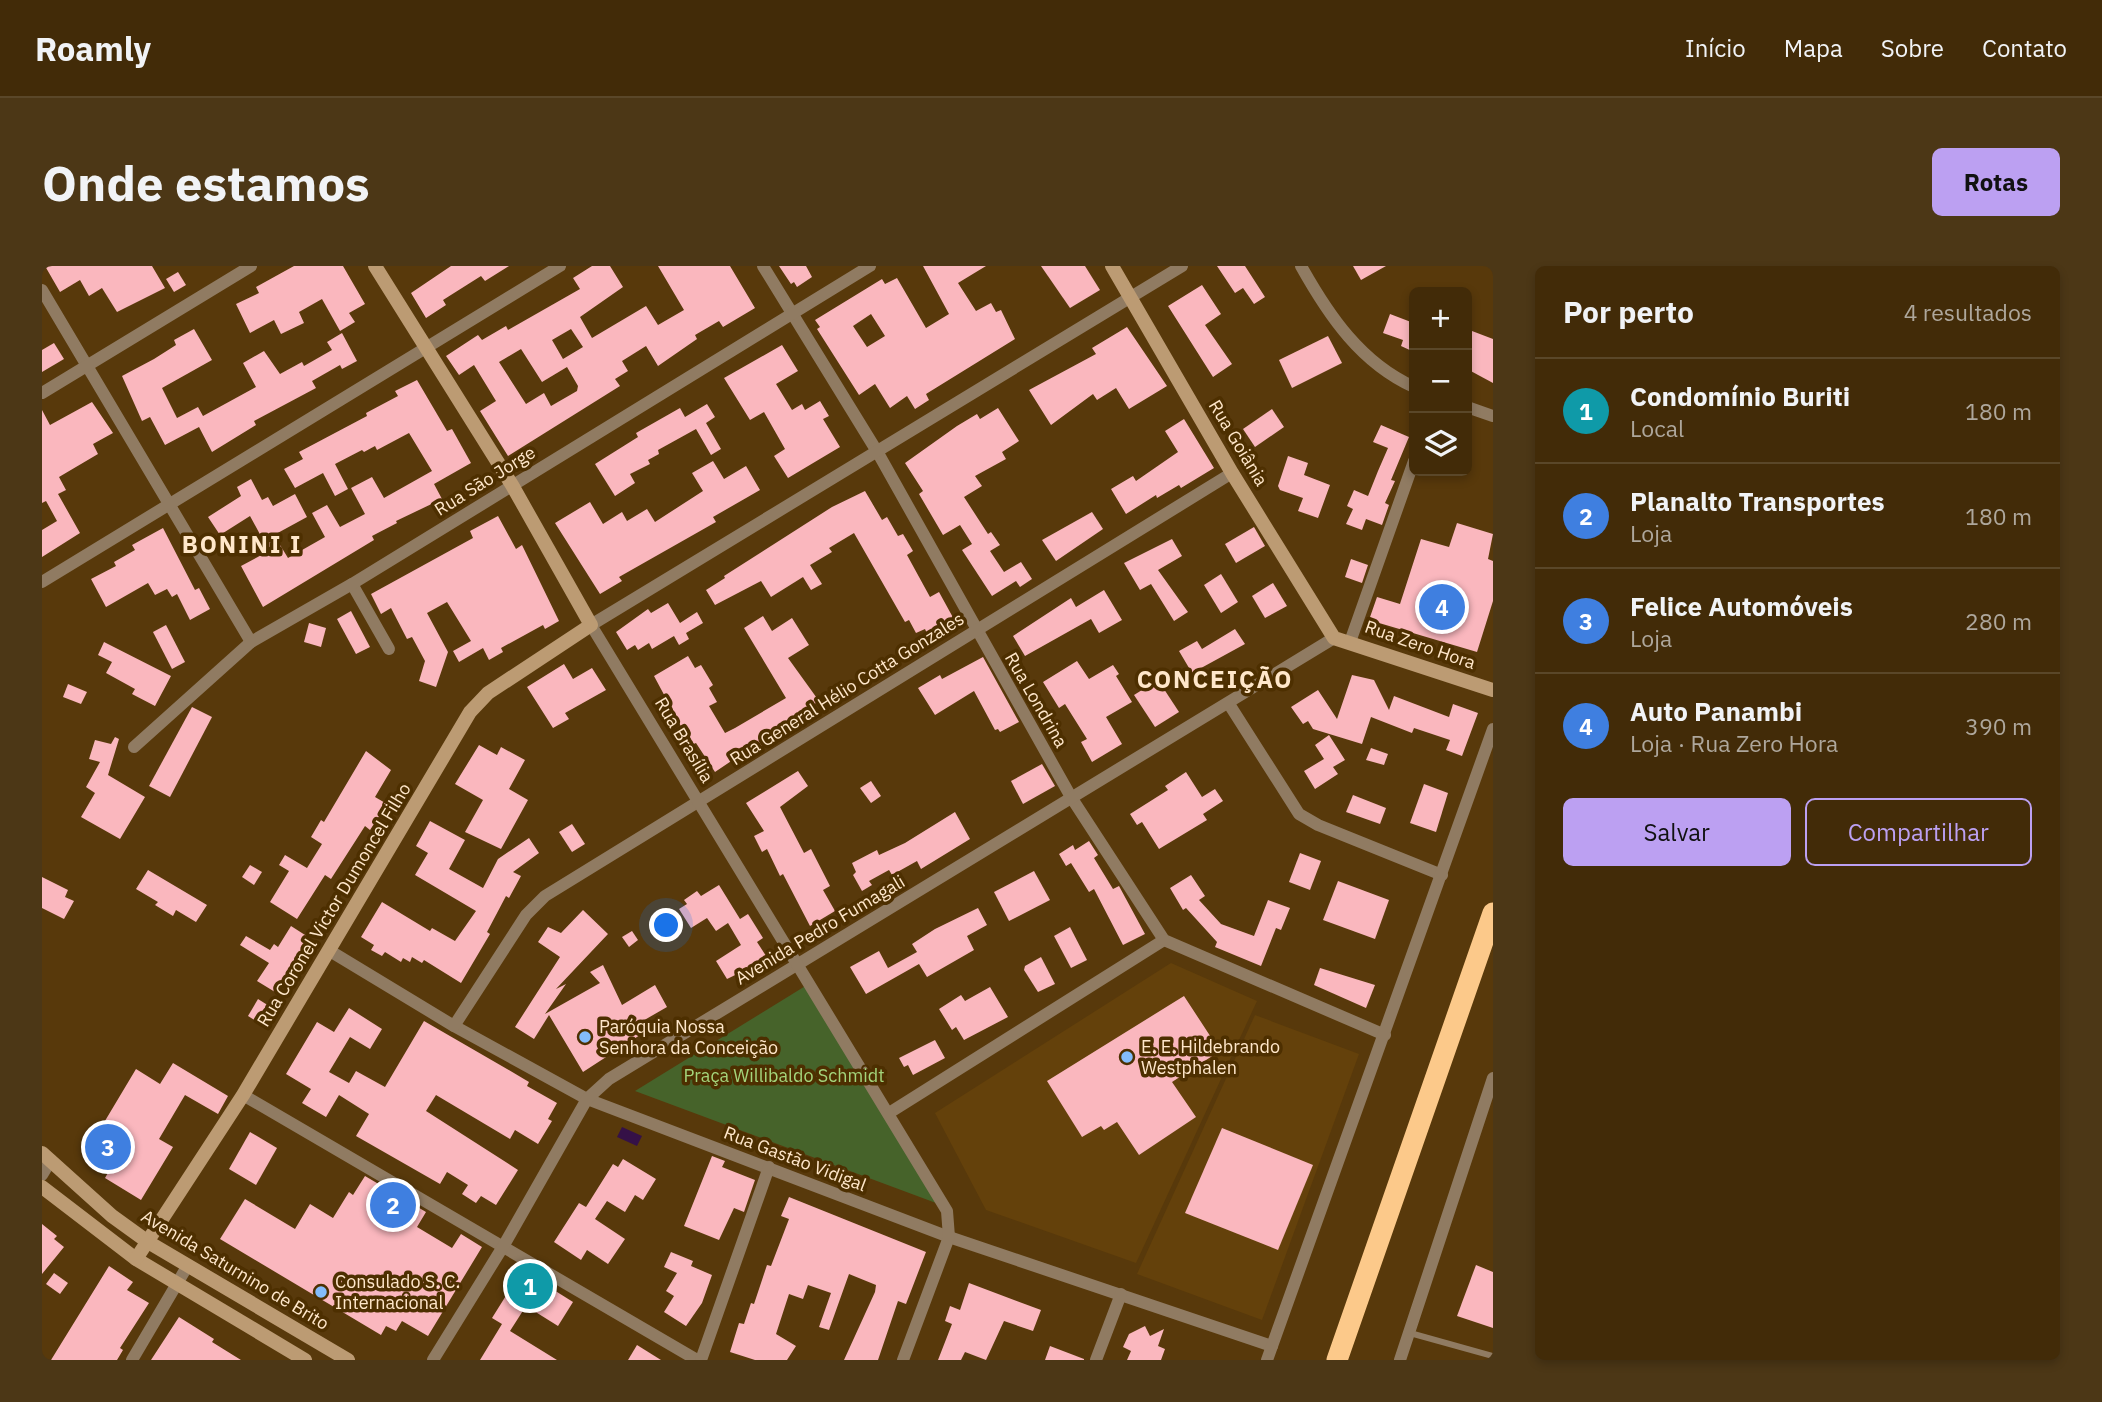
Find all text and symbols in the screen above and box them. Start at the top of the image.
text: Roamly [35,27,151,70]
text: Início [1685,32,1746,64]
text: Mapa [1784,32,1843,64]
text: Sobre [1881,32,1944,64]
text: Contato [1982,32,2067,64]
button: Rotas [1932,148,2060,216]
text: Onde estamos [42,151,370,214]
map controls [1409,287,1472,476]
button: + [1409,287,1472,350]
text: Por perto [1563,292,1694,331]
text: 4 resultados [1904,297,2032,327]
button: − [1409,350,1472,413]
text: Condomínio Buriti [1630,379,1850,413]
street label: Rua Goiânia [1204,395,1273,490]
text: 1 [1579,396,1593,426]
text: 180 m [1965,396,2032,426]
button: layers [1409,413,1472,476]
text: Local [1630,413,1684,443]
street label: Rua São Jorge [430,440,540,521]
text: Planalto Transportes [1630,484,1885,518]
text: 2 [1579,501,1593,531]
text: 180 m [1965,501,2032,531]
text: Loja [1630,518,1672,548]
district label: BONINI I [182,528,302,560]
pin: 4 [1419,581,1465,633]
text: Felice Automóveis [1630,589,1853,623]
text: 3 [1579,606,1593,636]
text: 280 m [1965,606,2032,636]
street label: Rua General Hélio Cotta Gonzales [725,607,968,770]
street label: Rua Zero Hora [1362,615,1479,674]
text: Loja [1630,623,1672,653]
street label: Rua Londrina [1000,648,1073,752]
district label: CONCEIÇÃO [1137,663,1293,695]
street label: Rua Brasília [650,693,719,787]
text: Auto Panambi [1630,694,1802,728]
text: 4 [1579,711,1593,741]
text: 390 m [1965,711,2032,741]
text: Loja · Rua Zero Hora [1630,728,1838,758]
street label: Rua Coronel Victor Dumoncel Filho [251,779,416,1031]
button: Salvar [1563,798,1791,866]
button: Compartilhar [1805,798,2032,866]
street label: Avenida Pedro Fumagali [731,870,909,989]
your location [649,908,683,942]
place label: Paróquia Nossa Senhora da Conceição [599,1015,778,1059]
marker: Paróquia Nossa Senhora da Conceição [577,1029,593,1045]
place label: E. E. Hildebrando Westphalen [1141,1035,1280,1079]
marker: E. E. Hildebrando Westphalen [1119,1049,1135,1065]
park label: Praça Willibaldo Schmidt [684,1064,884,1087]
pin: 3 [85,1121,131,1173]
street label: Rua Gastão Vidigal [721,1121,870,1196]
pin: 2 [370,1179,416,1231]
street label: Avenida Saturnino de Brito [137,1204,333,1335]
pin: 1 [507,1260,553,1312]
place label: Consulado S. C. Internacional [335,1270,460,1314]
marker: Consulado S. C. Internacional [313,1284,329,1300]

